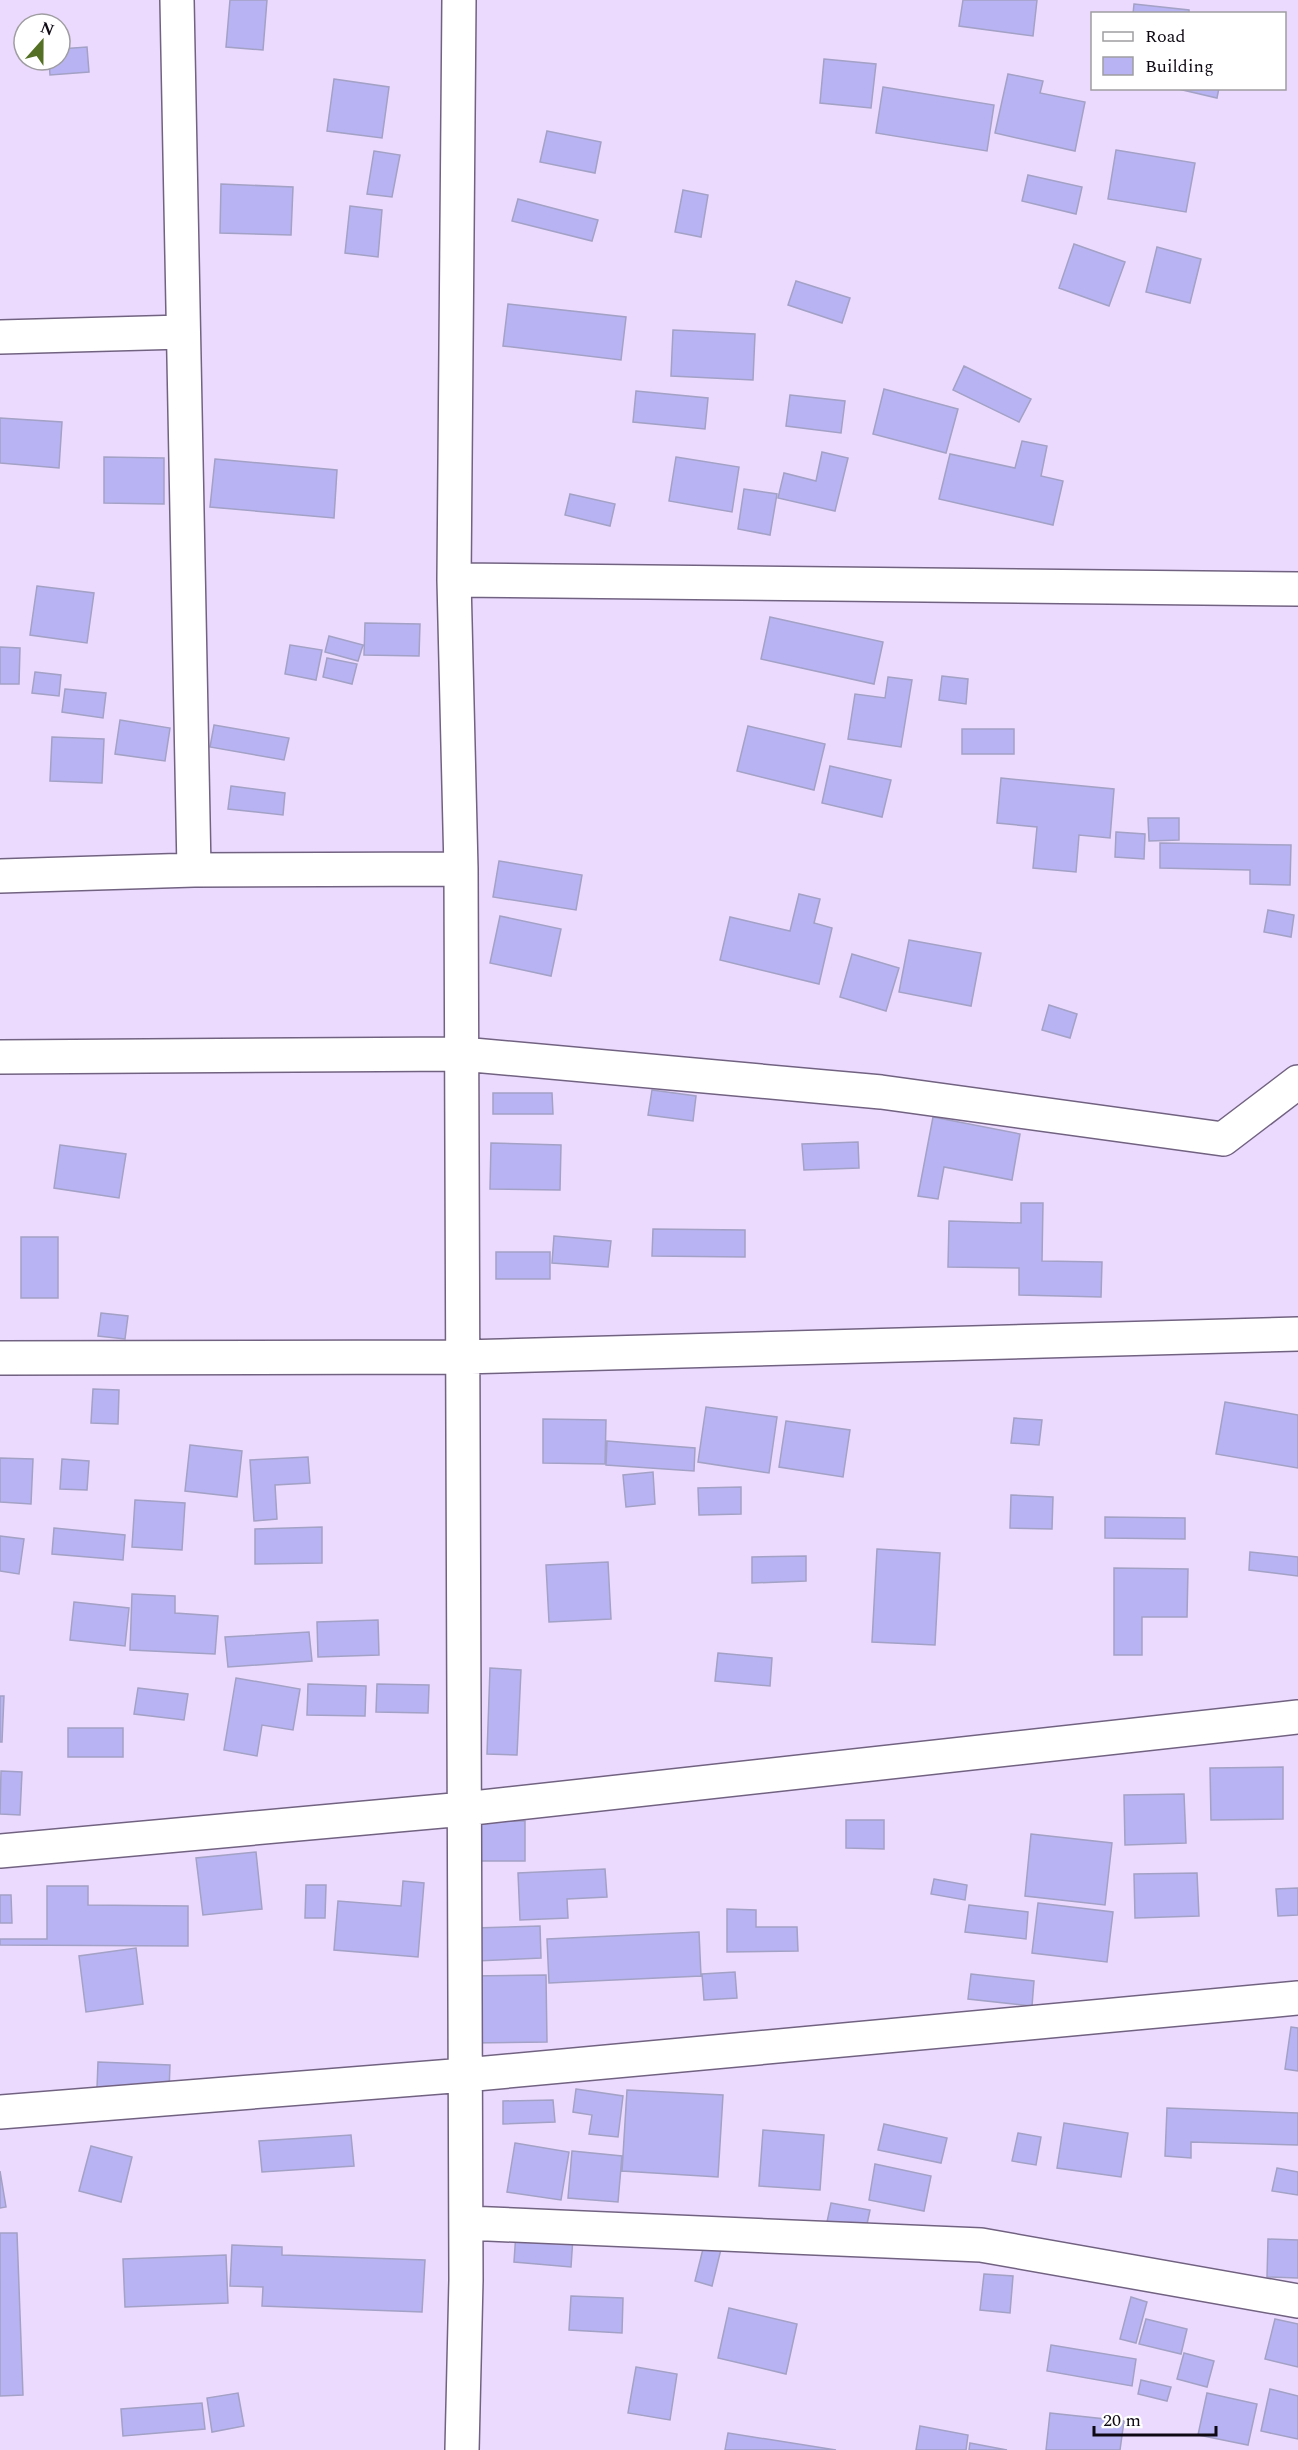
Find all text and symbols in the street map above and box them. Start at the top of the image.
north arrow [12,12,72,72]
legend [1091,12,1286,90]
text: N [37,15,57,42]
text: Road [1145,23,1186,50]
text: Building [1145,53,1214,80]
scale bar [1094,2399,1216,2437]
text: 20 m [1103,2407,1141,2434]

